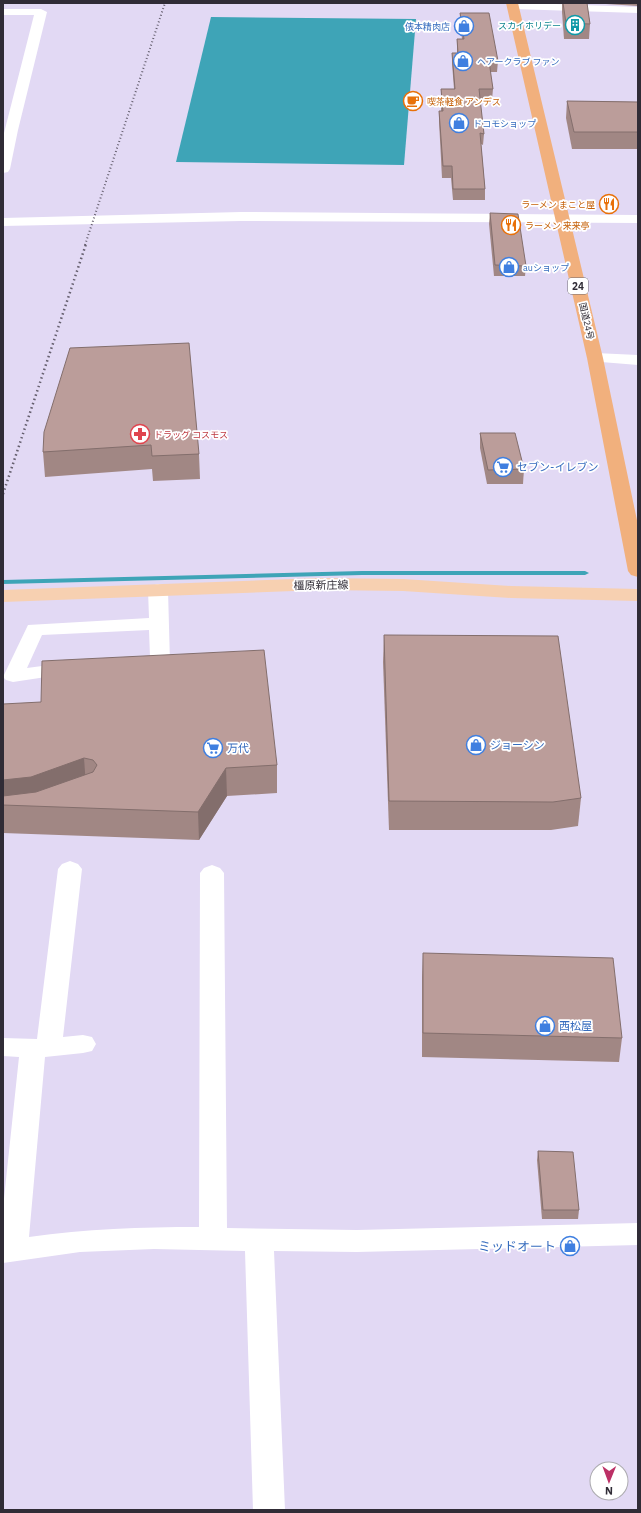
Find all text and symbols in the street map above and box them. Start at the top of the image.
building icon: スカイホリデー [564,14,586,36]
shop icon: 俵本精肉店 [453,15,475,37]
place label: スカイホリデー [498,20,561,31]
place label: 俵本精肉店 [405,21,450,32]
shop icon: ヘアークラブ ファン [452,50,474,72]
place label: ヘアークラブ ファン [477,56,560,67]
cafe icon: 喫茶軽食 アンデス [402,90,424,112]
place label: 喫茶軽食 アンデス [427,96,501,107]
shop icon: ドコモショップ [448,112,470,134]
place label: ドコモショップ [473,118,536,129]
restaurant icon: ラーメン まこと屋 [598,193,620,215]
place label: ラーメン まこと屋 [521,199,595,210]
restaurant icon: ラーメン 来来亭 [500,214,522,236]
place label: ラーメン 来来亭 [525,220,590,231]
shop icon: auショップ [498,256,520,278]
place label: auショップ [523,262,569,273]
road number: 24 [568,278,588,294]
street label: 国道24号 [577,301,597,341]
pharmacy icon: ドラッグ コスモス [129,423,151,445]
place label: ドラッグ コスモス [154,429,228,440]
supermarket icon: セブン-イレブン [492,456,514,478]
place label: セブン-イレブン [517,460,598,474]
street label: 橿原新庄線 [293,578,349,592]
shop icon: ジョーシン [465,734,487,756]
supermarket icon: 万代 [202,737,224,759]
place label: ジョーシン [490,738,545,752]
place label: 万代 [227,741,249,755]
shop icon: 西松屋 [534,1015,556,1037]
place label: 西松屋 [559,1019,592,1033]
shop icon: ミッドオート [559,1235,581,1257]
place label: ミッドオート [478,1238,556,1255]
north arrow [589,1461,629,1501]
text: N [605,1484,613,1498]

